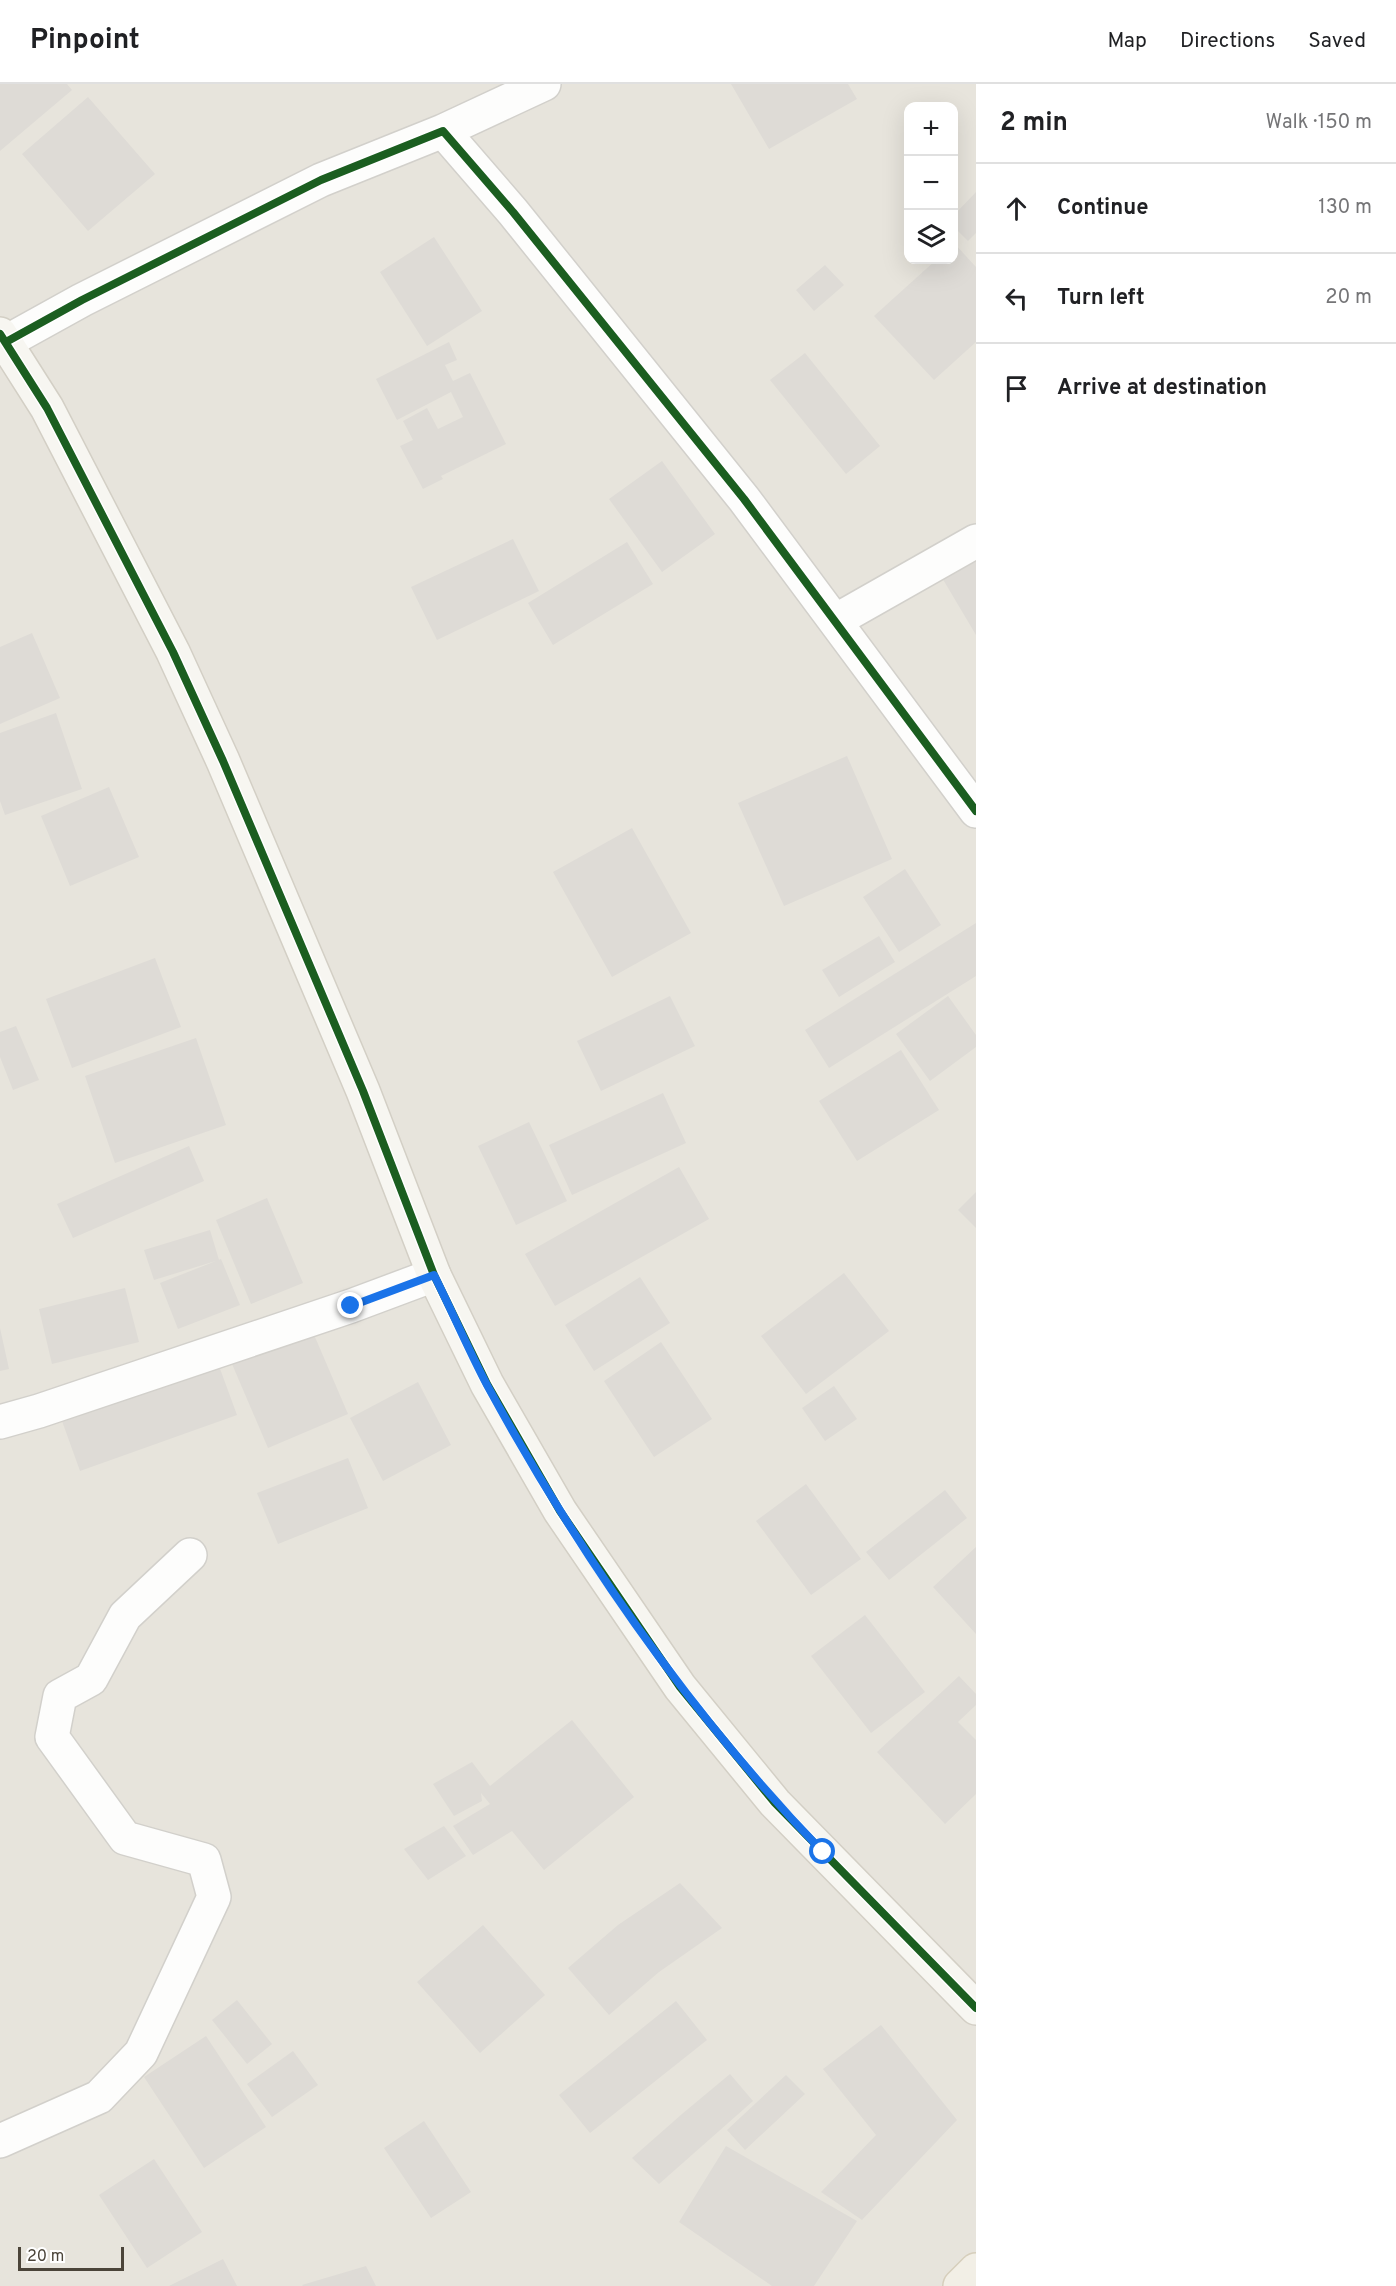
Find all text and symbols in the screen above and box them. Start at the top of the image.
text: Pinpoint [30,23,140,59]
text: Map [1107,28,1147,55]
text: Directions [1180,28,1275,55]
text: Saved [1308,28,1366,55]
map controls [904,102,958,264]
button: + [904,102,958,156]
text: 2 min [1000,107,1068,140]
text: Walk · 150 m [1266,110,1372,136]
button: − [904,156,958,210]
icon: ahead [1000,192,1033,225]
text: Continue [1057,195,1148,222]
text: 130 m [1318,195,1372,221]
button: layers [904,210,958,264]
icon: left [1000,282,1033,315]
text: Turn left [1057,285,1145,312]
text: 20 m [1325,285,1372,311]
icon: arrive [1000,372,1033,405]
text: Arrive at destination [1057,375,1267,402]
route end [337,1292,363,1318]
route start [809,1838,835,1864]
scale bar [18,2244,124,2272]
text: 20 m [27,2247,64,2267]

